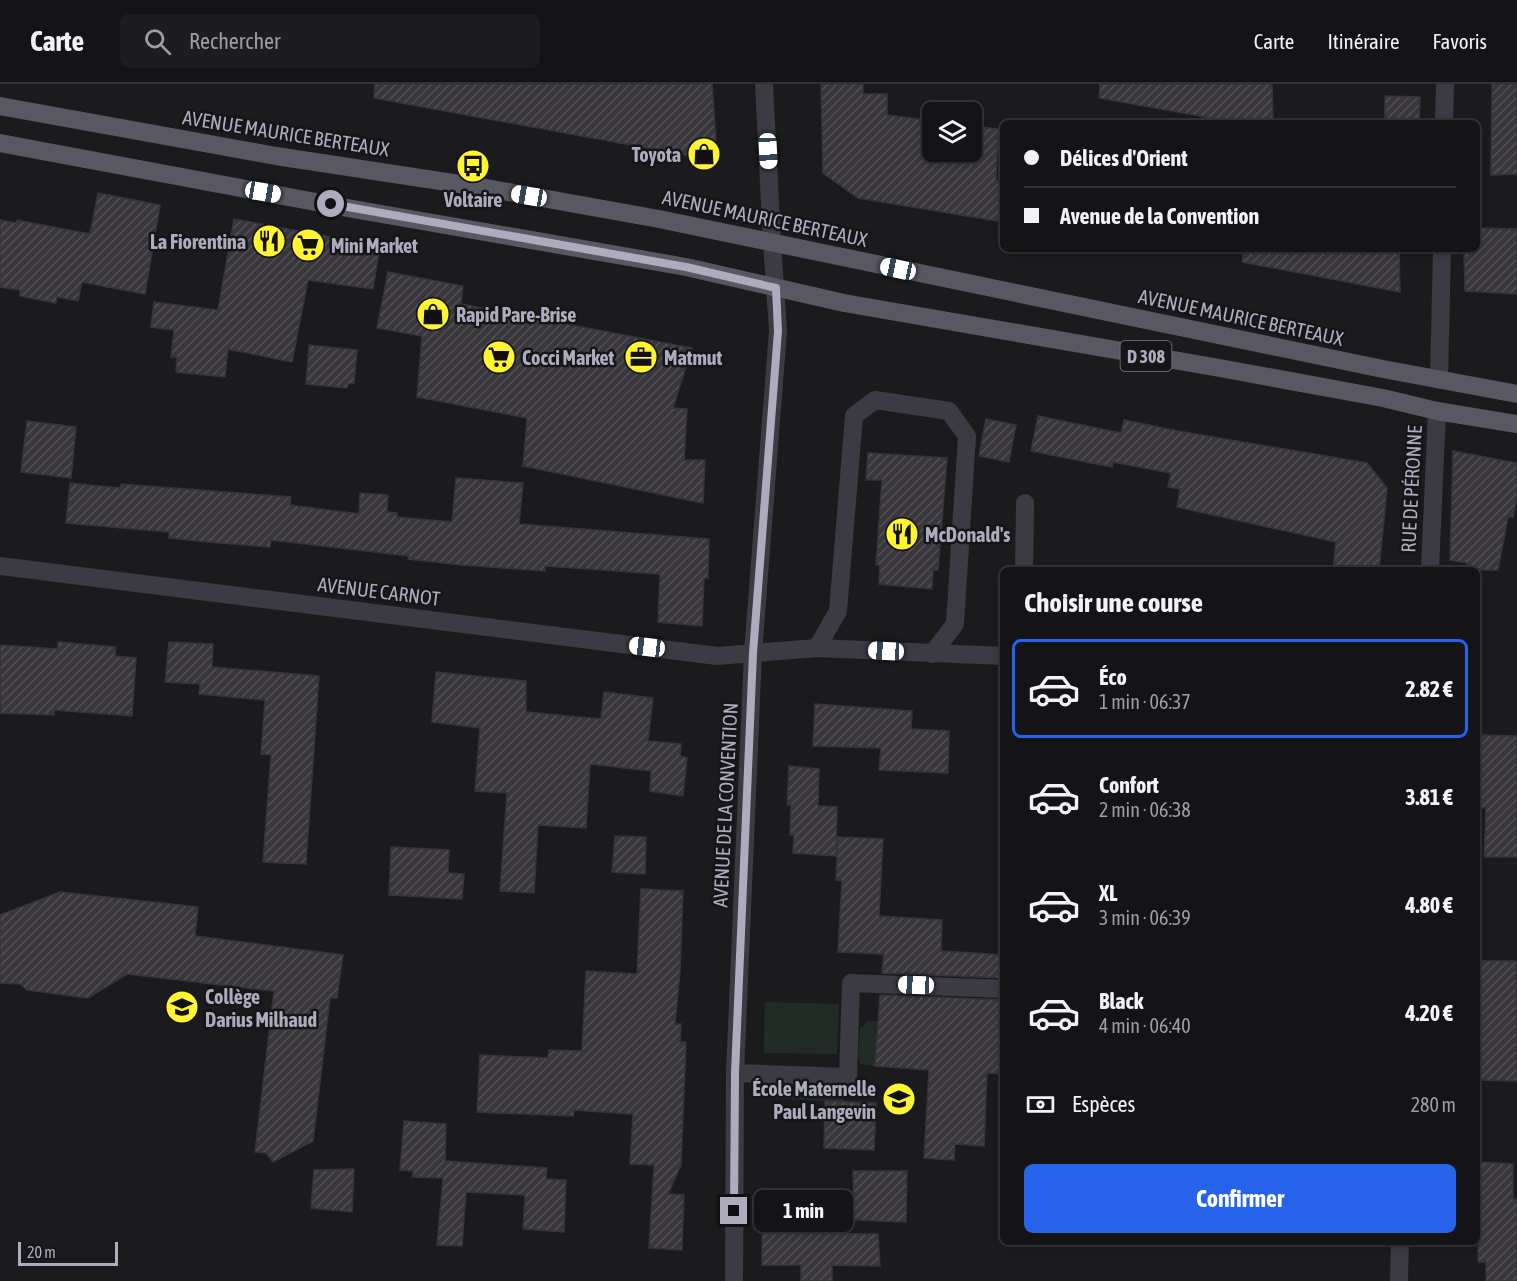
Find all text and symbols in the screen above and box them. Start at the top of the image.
search box [120,14,540,68]
text: Carte [30,25,84,57]
icon: search [141,25,174,58]
text: Rechercher [189,28,281,54]
text: Carte [1254,29,1294,53]
text: Itinéraire [1327,29,1399,53]
text: Favoris [1432,29,1487,53]
map controls [922,102,982,162]
button: layers [922,102,982,162]
street label: AVENUE MAURICE BERTEAUX [181,105,391,161]
car [758,133,778,169]
shop icon: Toyota [686,136,722,172]
place label: Toyota [632,143,681,166]
text: Délices d'Orient [1060,145,1188,171]
bus stop icon: Voltaire [455,148,491,184]
car [244,180,282,204]
car [510,184,548,208]
street label: AVENUE MAURICE BERTEAUX [660,185,870,251]
place label: Voltaire [443,188,502,211]
route start [317,190,344,217]
text: Avenue de la Convention [1060,203,1259,229]
restaurant icon: La Fiorentina [251,223,287,259]
supermarket icon: Mini Market [290,227,326,263]
place label: La Fiorentina [150,230,246,253]
place label: Mini Market [331,234,418,257]
car [879,256,917,282]
street label: AVENUE MAURICE BERTEAUX [1136,284,1346,350]
shop icon: Rapid Pare-Brise [415,296,451,332]
place label: Rapid Pare-Brise [456,303,576,326]
supermarket icon: Cocci Market [481,339,517,375]
office icon: Matmut [623,339,659,375]
road number: D 308 [1120,341,1172,371]
place label: Cocci Market [522,346,615,369]
place label: Matmut [664,346,723,369]
street label: RUE DE PÉRONNE [1396,424,1426,553]
restaurant icon: McDonald's [884,516,920,552]
place label: McDonald's [925,523,1010,546]
street label: AVENUE CARNOT [316,572,442,610]
text: Choisir une course [1024,587,1203,618]
car [628,636,666,658]
car [868,641,904,661]
icon: car [1027,662,1081,716]
text: Éco [1099,664,1127,690]
text: 2.82 € [1405,676,1453,702]
text: 1 min · 06:37 [1099,690,1191,713]
street label: AVENUE DE LA CONVENTION [708,702,742,908]
icon: car [1027,770,1081,824]
text: Confort [1099,772,1159,798]
text: 3.81 € [1405,784,1453,810]
text: 2 min · 06:38 [1099,798,1191,821]
icon: car [1027,878,1081,932]
text: XL [1099,880,1117,906]
text: 4.80 € [1405,892,1453,918]
text: 3 min · 06:39 [1099,906,1191,929]
car [898,975,934,995]
place label: Collège Darius Milhaud [205,985,317,1031]
icon: car [1027,986,1081,1040]
text: Black [1099,988,1143,1014]
school or university icon: Collège Darius Milhaud [164,989,200,1025]
text: 4.20 € [1405,1000,1453,1026]
text: 4 min · 06:40 [1099,1014,1191,1037]
place label: École Maternelle Paul Langevin [752,1077,876,1123]
school or university icon: École Maternelle Paul Langevin [881,1081,917,1117]
icon: cash [1024,1088,1057,1121]
text: Espèces [1072,1091,1135,1117]
text: 280 m [1411,1093,1456,1116]
button: Confirmer [1024,1164,1456,1233]
callout: 1 min [755,1190,854,1232]
route end [720,1197,747,1224]
text: 1 min [783,1199,824,1222]
scale bar [18,1239,118,1266]
text: 20 m [27,1243,56,1261]

